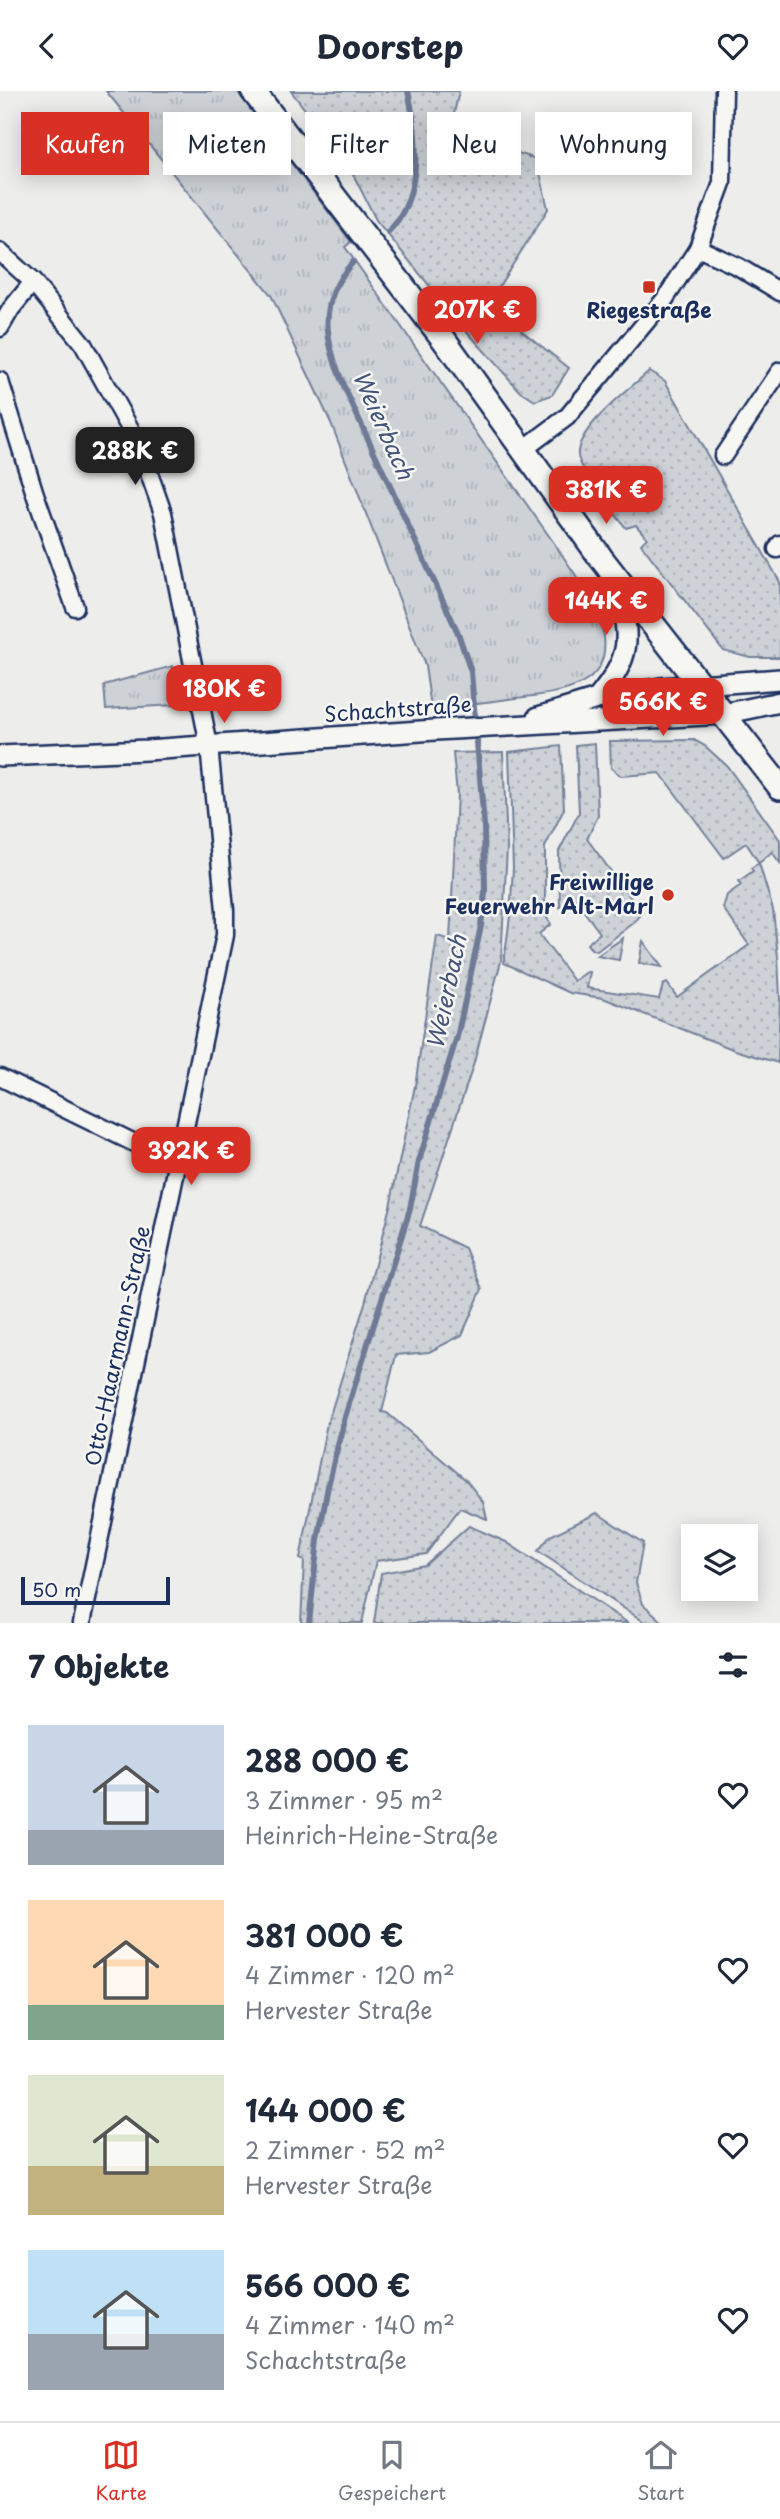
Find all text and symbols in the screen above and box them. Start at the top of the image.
text: Doorstep [317,22,463,70]
icon: back [28,27,66,65]
icon: heart [714,27,752,65]
chip: Kaufen [21,112,149,175]
chip: Mieten [163,112,291,175]
chip: Filter [305,112,413,175]
chip: Neu [427,112,521,175]
chip: Wohnung [535,112,692,175]
marker: Riegestraße [641,279,657,295]
pin: 207K € [420,287,534,346]
text: 207K € [433,291,521,326]
place label: Riegestraße [586,293,712,325]
water label: Weierbach [345,364,424,485]
pin: 288K € [78,427,192,487]
text: 288K € [91,432,179,467]
pin: 381K € [549,467,663,526]
text: 381K € [565,471,647,506]
pin: 144K € [549,577,663,637]
text: 144K € [564,582,648,617]
pin: 180K € [167,665,281,725]
text: 180K € [182,670,266,705]
pin: 566K € [606,679,720,738]
text: 566K € [619,683,707,718]
street label: Schachtstraße [323,687,473,729]
place label: Freiwillige Feuerwehr Alt-Marl [444,865,654,921]
marker: Freiwillige Feuerwehr Alt-Marl [660,887,676,903]
water label: Weierbach [416,931,475,1052]
pin: 392K € [134,1127,248,1187]
text: 392K € [147,1132,235,1167]
street label: Otto-Haarmann-Straße [75,1223,157,1469]
map controls [681,1524,758,1601]
button: layers [681,1524,758,1601]
scale bar [21,1574,170,1606]
text: 50 m [32,1575,81,1603]
text: 7 Objekte [28,1643,169,1688]
icon: filters [714,1646,752,1684]
text: 288 000 € [245,1737,409,1782]
icon: home [84,1753,168,1837]
icon: heart [714,1776,752,1814]
text: 3 Zimmer · 95 m² [245,1782,443,1817]
text: Heinrich-Heine-Straße [245,1817,498,1852]
text: 381 000 € [245,1912,403,1957]
icon: home [84,1928,168,2012]
icon: heart [714,1951,752,1989]
text: 4 Zimmer · 120 m² [245,1957,455,1992]
text: Hervester Straße [245,1992,432,2027]
text: 144 000 € [245,2087,406,2132]
icon: home [84,2103,168,2187]
icon: heart [714,2126,752,2164]
text: 2 Zimmer · 52 m² [245,2132,446,2167]
text: Hervester Straße [245,2167,432,2202]
text: 566 000 € [245,2262,410,2307]
icon: home [84,2278,168,2362]
icon: heart [714,2301,752,2339]
text: 4 Zimmer · 140 m² [245,2307,455,2342]
text: Schachtstraße [245,2342,407,2377]
tab: Karte [96,2436,147,2506]
tab: Gespeichert [338,2436,446,2506]
tab: Start [637,2436,684,2506]

